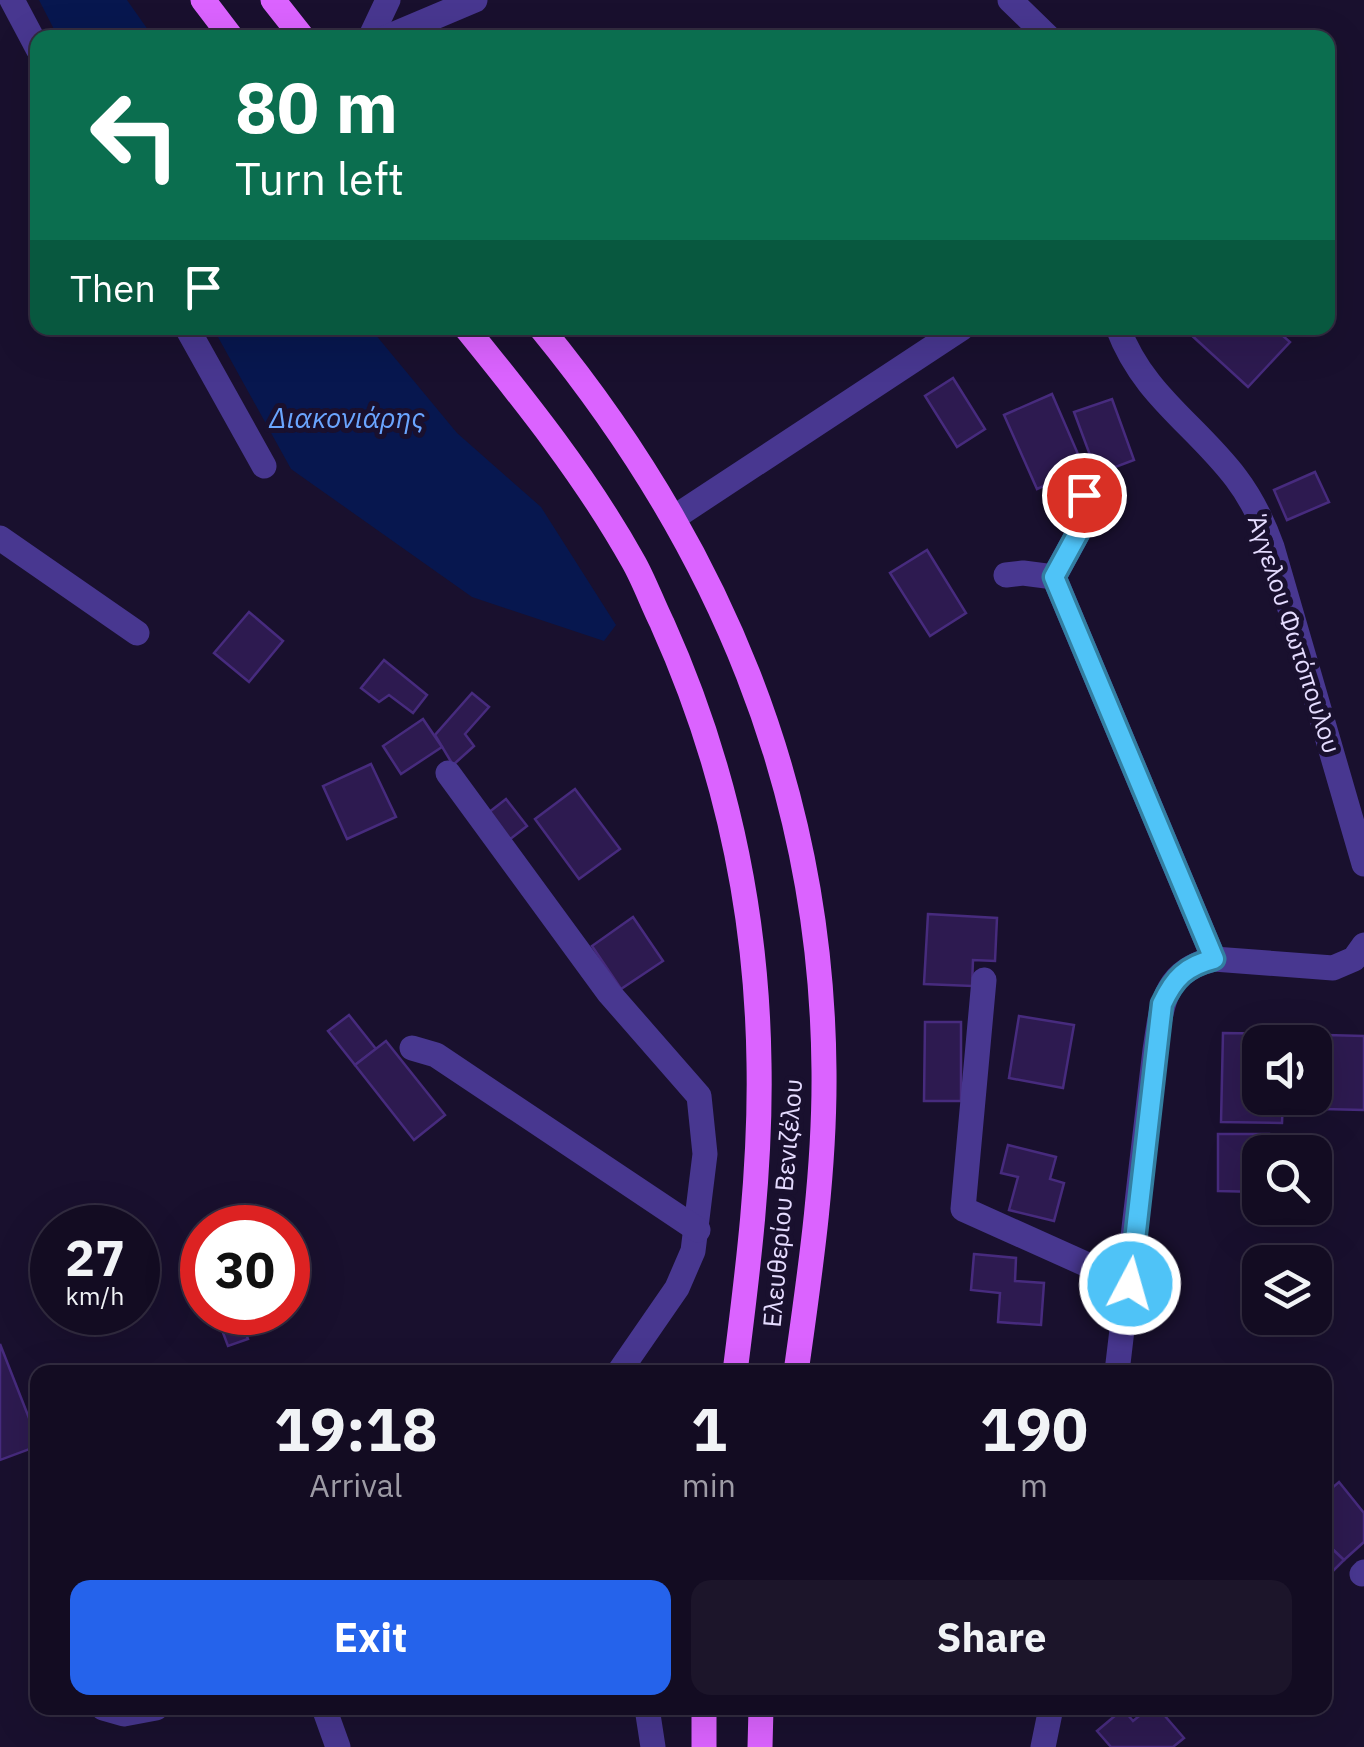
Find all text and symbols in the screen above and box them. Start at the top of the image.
text: 80 m [235,61,398,152]
icon: left [70,70,200,200]
text: Turn left [235,149,404,207]
icon: arrive [176,260,231,315]
text: Then [70,263,156,312]
water label: Διακονιάρης [268,399,426,436]
pin [1042,453,1127,538]
icon: arrive [1057,468,1112,523]
street label: Άγγελου Φωτόπουλου [1241,511,1349,757]
map controls [1242,1025,1332,1335]
button: sound [1242,1025,1332,1115]
street label: Ελευθερίου Βενιζέλου [755,1077,809,1329]
button: search [1242,1135,1332,1225]
speed limit sign: 30 [180,1205,310,1335]
text: 27 [65,1225,125,1290]
position arrow [1078,1232,1182,1336]
button: layers [1242,1245,1332,1335]
text: km/h [66,1279,124,1312]
text: 19:18 [274,1389,438,1468]
text: 1 [691,1389,727,1468]
text: 190 [980,1389,1088,1468]
text: Arrival [309,1464,403,1506]
text: min [682,1464,736,1506]
text: m [1020,1464,1048,1506]
button: Exit [70,1580,671,1695]
button: Share [691,1580,1292,1695]

